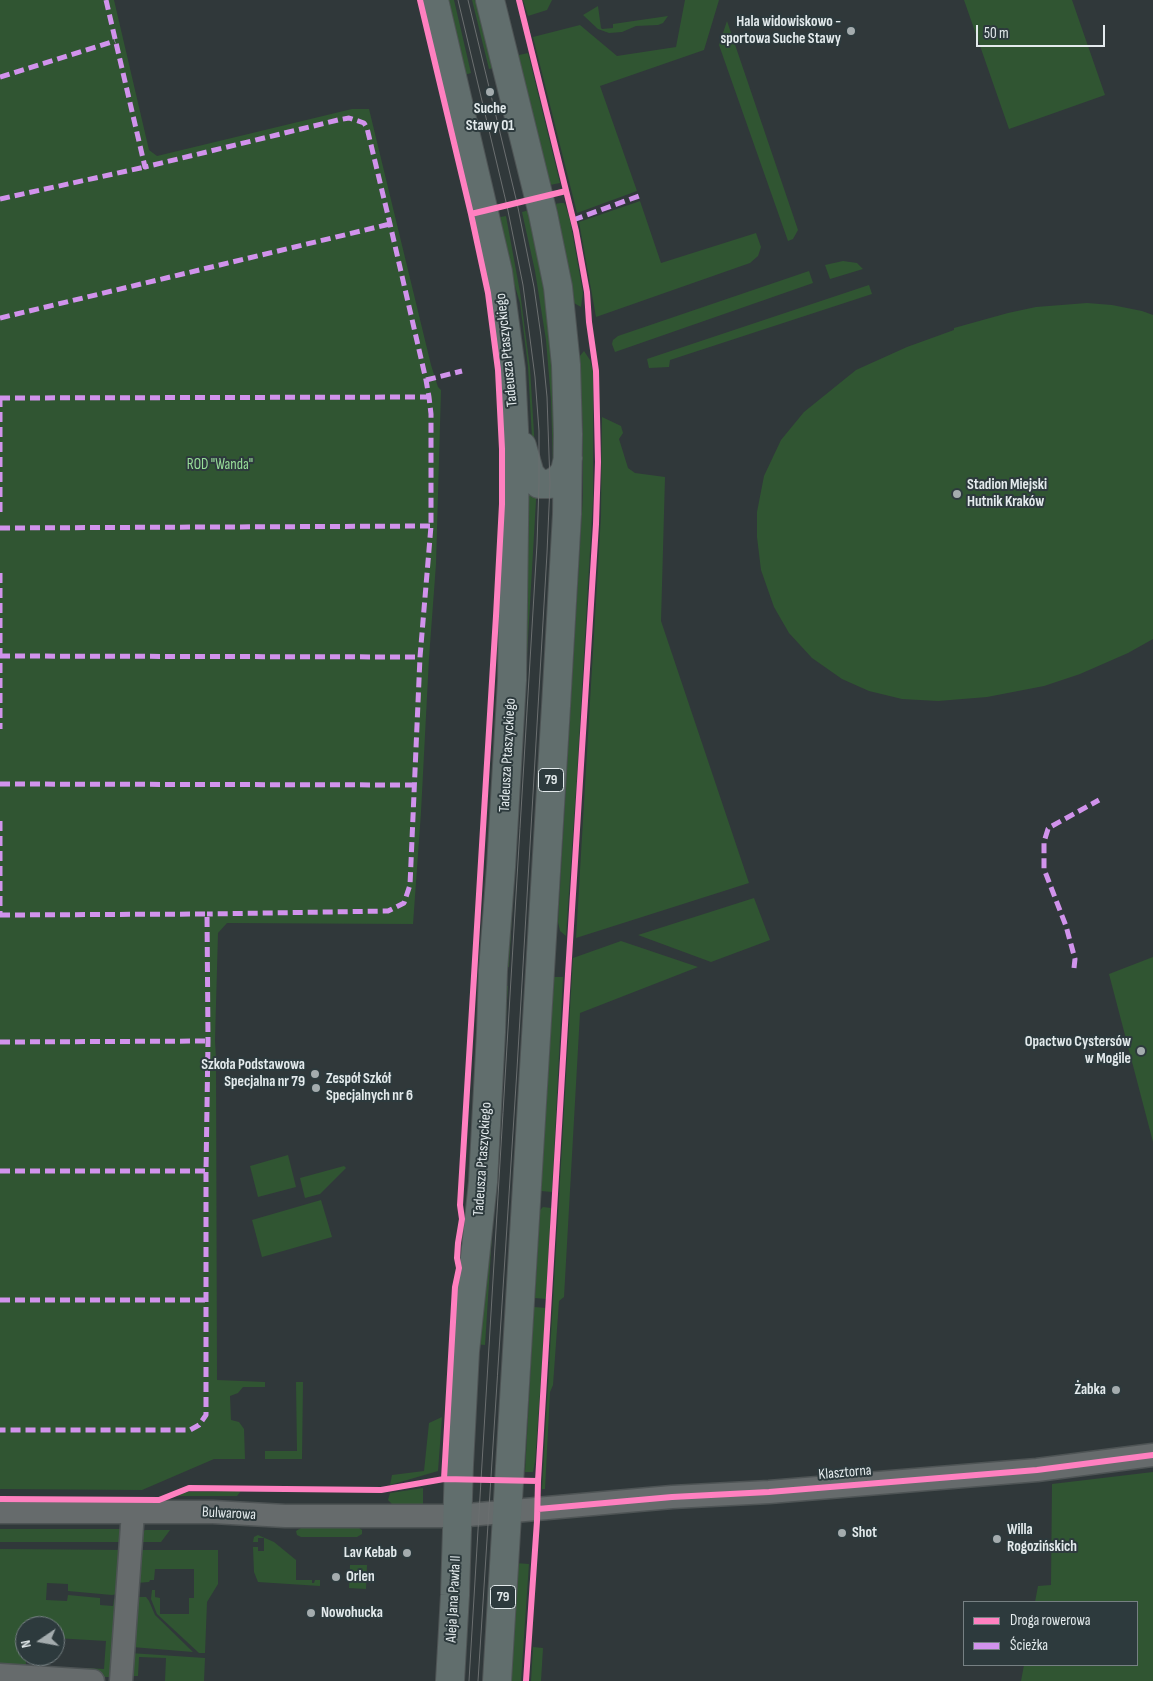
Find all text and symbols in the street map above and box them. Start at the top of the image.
place label: Hala widowiskowo - sportowa Suche Stawy [720,13,841,48]
scale bar [978,15,1107,47]
text: 50 m [984,24,1009,43]
marker: Hala widowiskowo - sportowa Suche Stawy [845,25,857,37]
marker: Suche Stawy 01 [484,86,496,98]
place label: Suche Stawy 01 [466,100,514,135]
street label: Tadeusza Ptaszyckiego [492,292,522,408]
park label: ROD "Wanda" [187,456,253,474]
place label: Stadion Miejski Hutnik Kraków [967,476,1047,511]
marker: Stadion Miejski Hutnik Kraków [951,488,963,500]
street label: Tadeusza Ptaszyckiego [496,698,520,812]
road number: 79 [538,768,564,792]
place label: Opactwo Cystersów w Mogile [1025,1033,1131,1068]
marker: Opactwo Cystersów w Mogile [1135,1045,1147,1057]
place label: Szkoła Podstawowa Specjalna nr 79 [201,1056,305,1091]
marker: Szkoła Podstawowa Specjalna nr 79 [309,1068,321,1080]
place label: Zespół Szkół Specjalnych nr 6 [326,1070,413,1105]
marker: Zespół Szkół Specjalnych nr 6 [310,1082,322,1094]
street label: Tadeusza Ptaszyckiego [470,1101,496,1217]
place label: Żabka [1074,1381,1106,1399]
marker: Żabka [1110,1384,1122,1396]
street label: Klasztorna [818,1462,872,1484]
street label: Bulwarowa [202,1504,256,1524]
place label: Willa Rogozińskich [1007,1521,1077,1556]
place label: Shot [852,1524,877,1542]
marker: Shot [836,1527,848,1539]
marker: Willa Rogozińskich [991,1533,1003,1545]
place label: Lav Kebab [344,1544,397,1562]
marker: Lav Kebab [401,1547,413,1559]
street label: Aleja Jana Pawła II [443,1555,465,1643]
place label: Orlen [346,1568,375,1586]
marker: Orlen [330,1571,342,1583]
road number: 79 [490,1585,516,1608]
legend [963,1601,1138,1666]
place label: Nowohucka [321,1604,383,1622]
marker: Nowohucka [305,1607,317,1619]
text: Droga rowerowa [1010,1611,1090,1630]
north arrow [15,1616,65,1666]
text: Ścieżka [1010,1636,1048,1655]
text: N [17,1639,35,1649]

